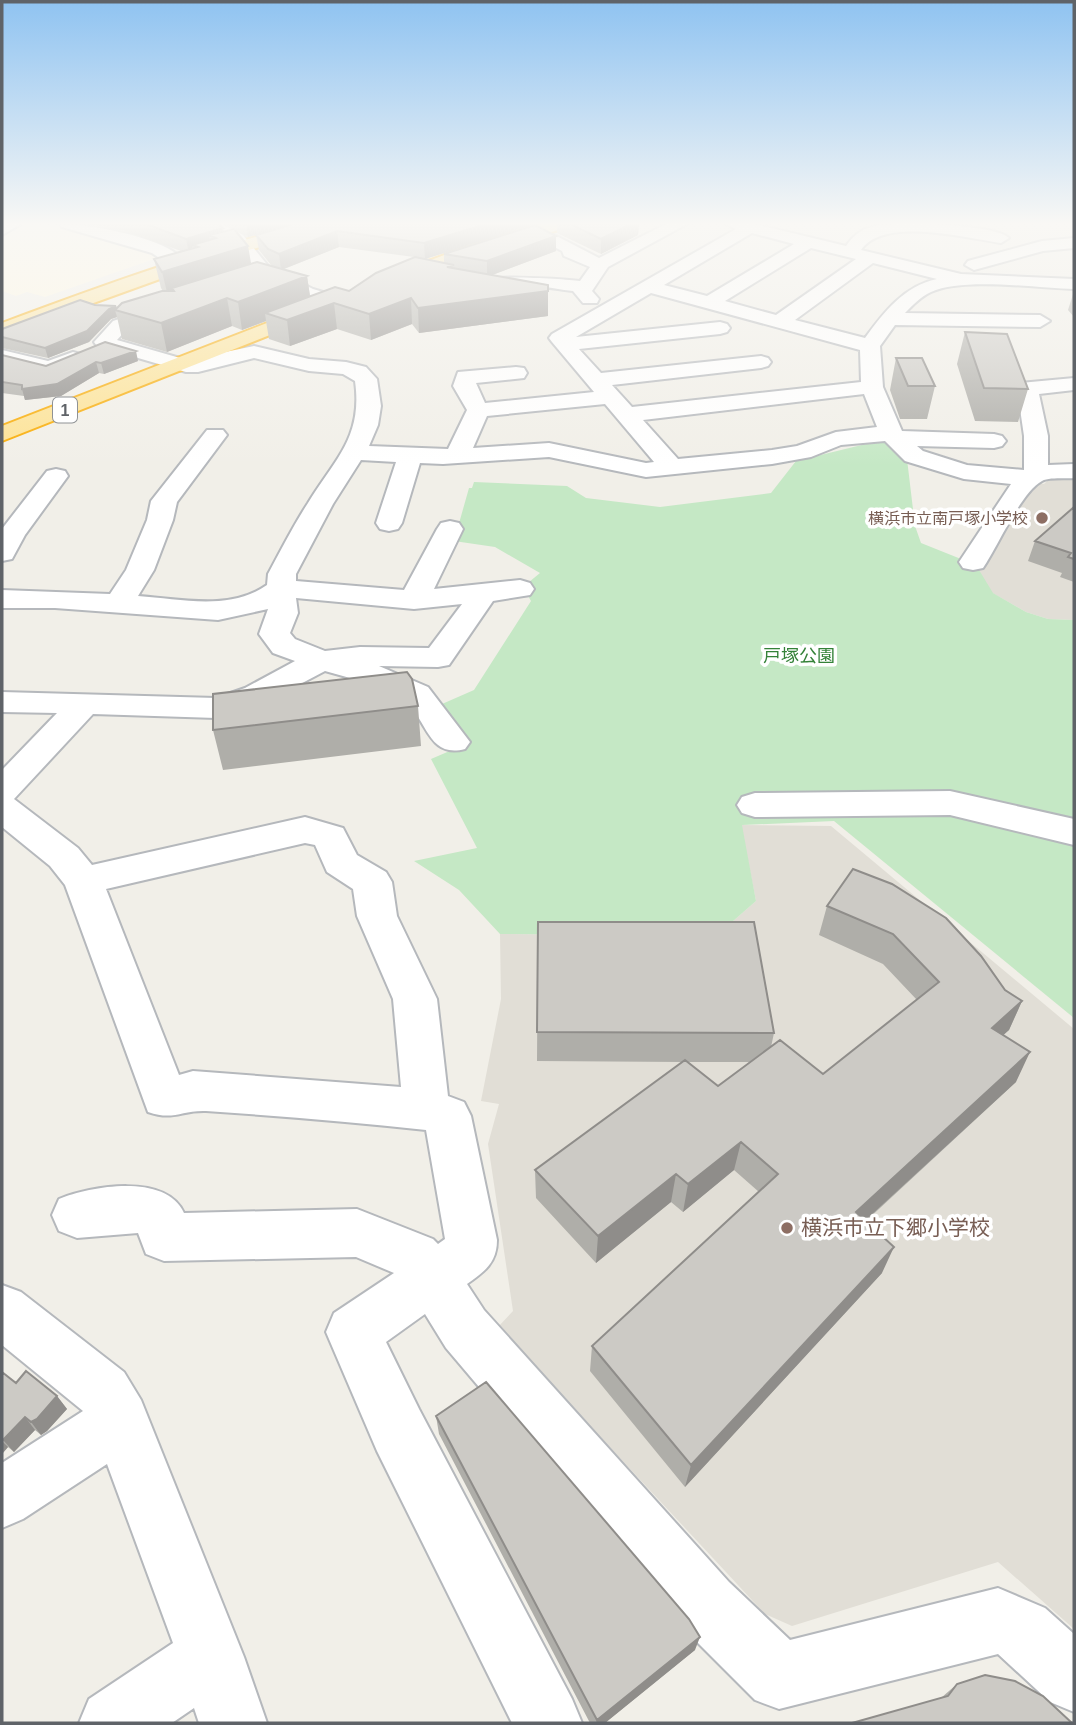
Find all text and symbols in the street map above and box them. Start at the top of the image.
road number: 1 [53,398,77,422]
place label: 横浜市立南戸塚小学校 [868,510,1028,527]
marker: 横浜市立南戸塚小学校 [1034,510,1050,526]
park label: 戸塚公園 [763,646,835,666]
place label: 横浜市立下郷小学校 [801,1216,990,1239]
marker: 横浜市立下郷小学校 [779,1220,795,1236]

